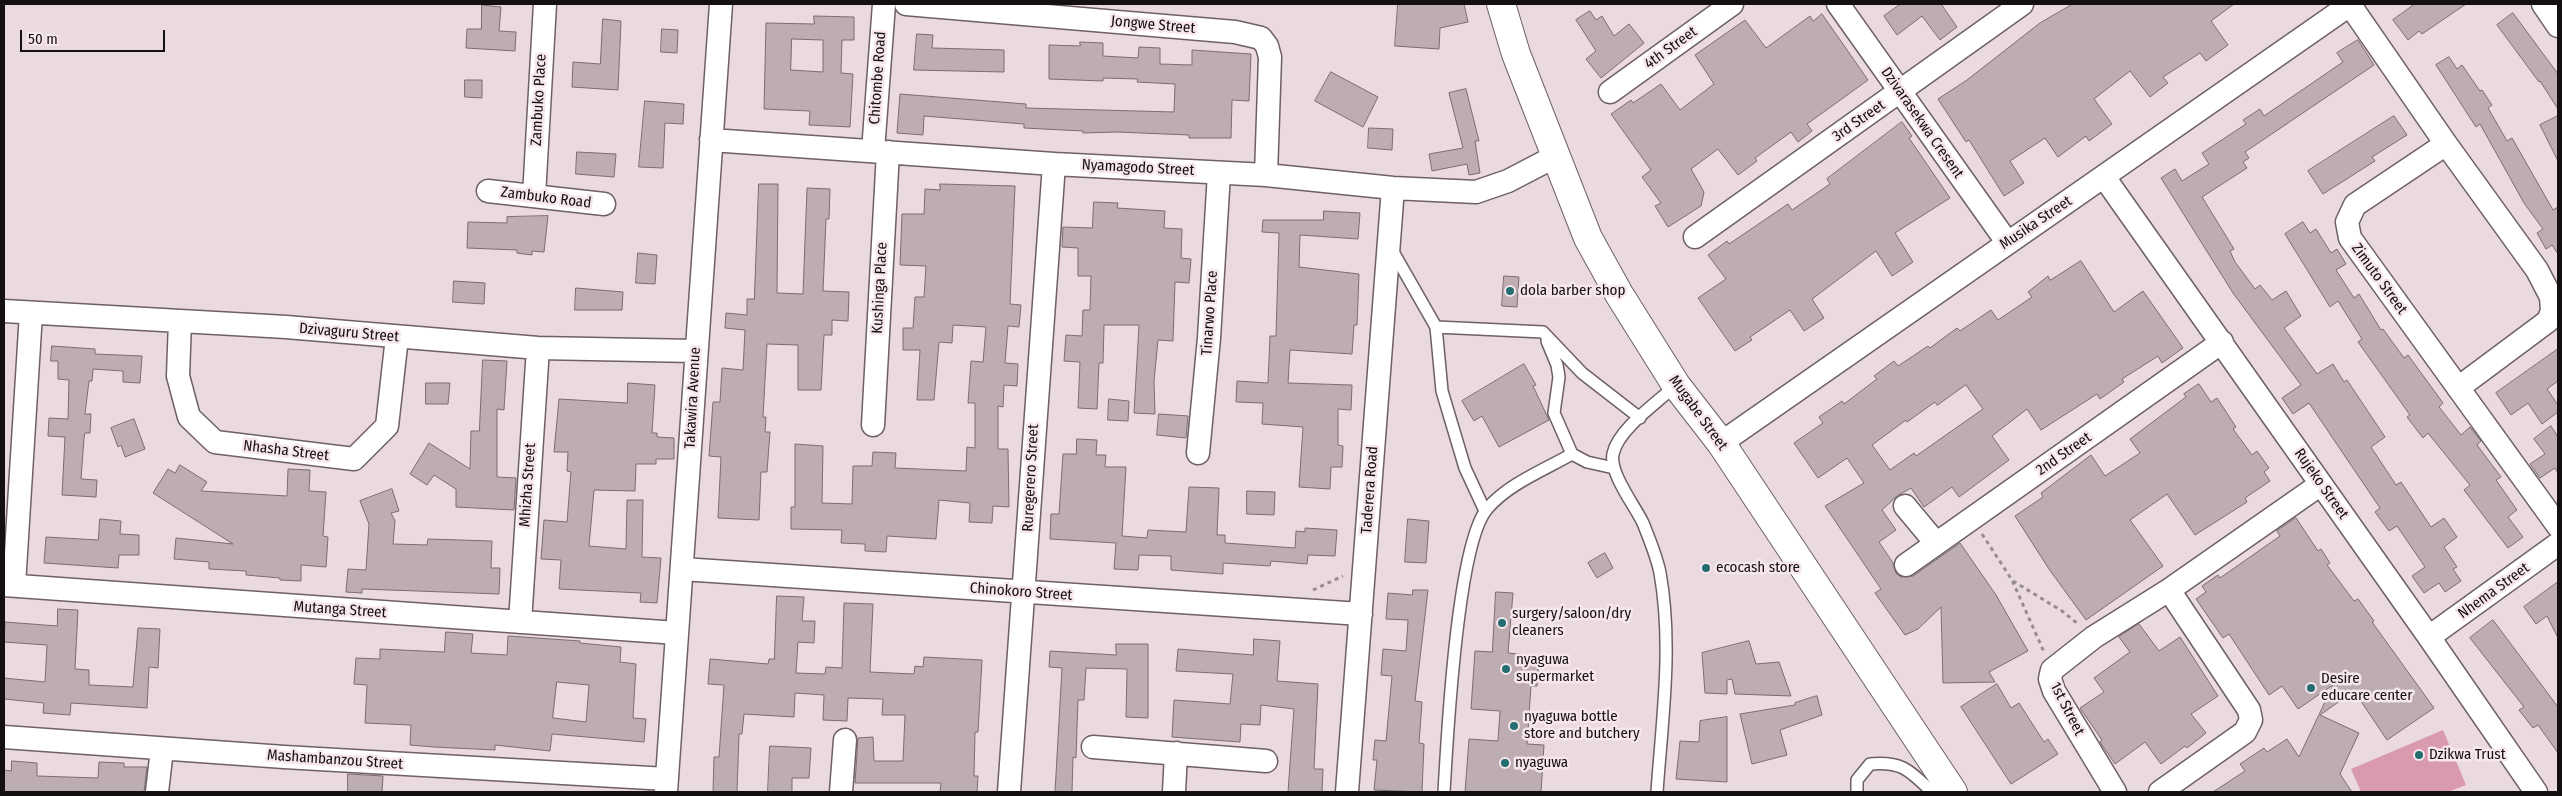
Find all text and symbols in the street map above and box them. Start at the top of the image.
street label: Jongwe Street [1110,12,1196,38]
scale bar [22,20,168,52]
street label: 4th Street [1641,23,1701,73]
text: 50 m [28,30,58,48]
street label: Chitombe Road [866,31,890,125]
street label: Zambuko Place [528,53,550,147]
street label: Dzivarasekwa Cresent [1877,64,1967,182]
street label: 3rd Street [1829,96,1889,146]
street label: Nyamagodo Street [1081,156,1195,180]
street label: Zambuko Road [500,184,592,212]
street label: Musika Street [1996,192,2076,254]
street label: Zimuto Street [2347,240,2411,318]
street label: Kushinga Place [869,242,891,334]
street label: Tinarwo Place [1198,270,1222,356]
place label: dola barber shop [1520,282,1625,300]
marker: dola barber shop [1504,285,1516,297]
street label: Dzivaguru Street [298,320,400,346]
street label: Takawira Avenue [681,347,705,449]
street label: Mugabe Street [1665,372,1731,454]
street label: Ruregerero Street [1019,424,1043,532]
street label: 2nd Street [2033,429,2095,479]
street label: Nhasha Street [242,437,330,465]
street label: Mhizha Street [516,443,540,527]
street label: Taderera Road [1358,445,1382,535]
street label: Rujeko Street [2290,445,2352,523]
place label: ecocash store [1716,559,1800,577]
street label: Nhema Street [2455,559,2533,623]
marker: ecocash store [1700,562,1712,574]
street label: Chinokoro Street [969,579,1073,605]
street label: Mutanga Street [293,598,387,622]
place label: surgery/saloon/dry cleaners [1512,605,1631,640]
marker: surgery/saloon/dry cleaners [1496,617,1508,629]
place label: nyaguwa supermarket [1516,651,1594,686]
marker: nyaguwa supermarket [1500,663,1512,675]
place label: Desire educare center [2321,670,2412,705]
street label: 1st Street [2046,679,2088,739]
marker: Desire educare center [2305,682,2317,694]
place label: nyaguwa bottle store and butchery [1524,708,1640,743]
marker: nyaguwa bottle store and butchery [1508,720,1520,732]
street label: Mashambanzou Street [266,746,404,774]
place label: Dzikwa Trust [2429,746,2506,764]
marker: Dzikwa Trust [2413,749,2425,761]
place label: nyaguwa [1515,754,1568,772]
marker: nyaguwa [1499,757,1511,769]

